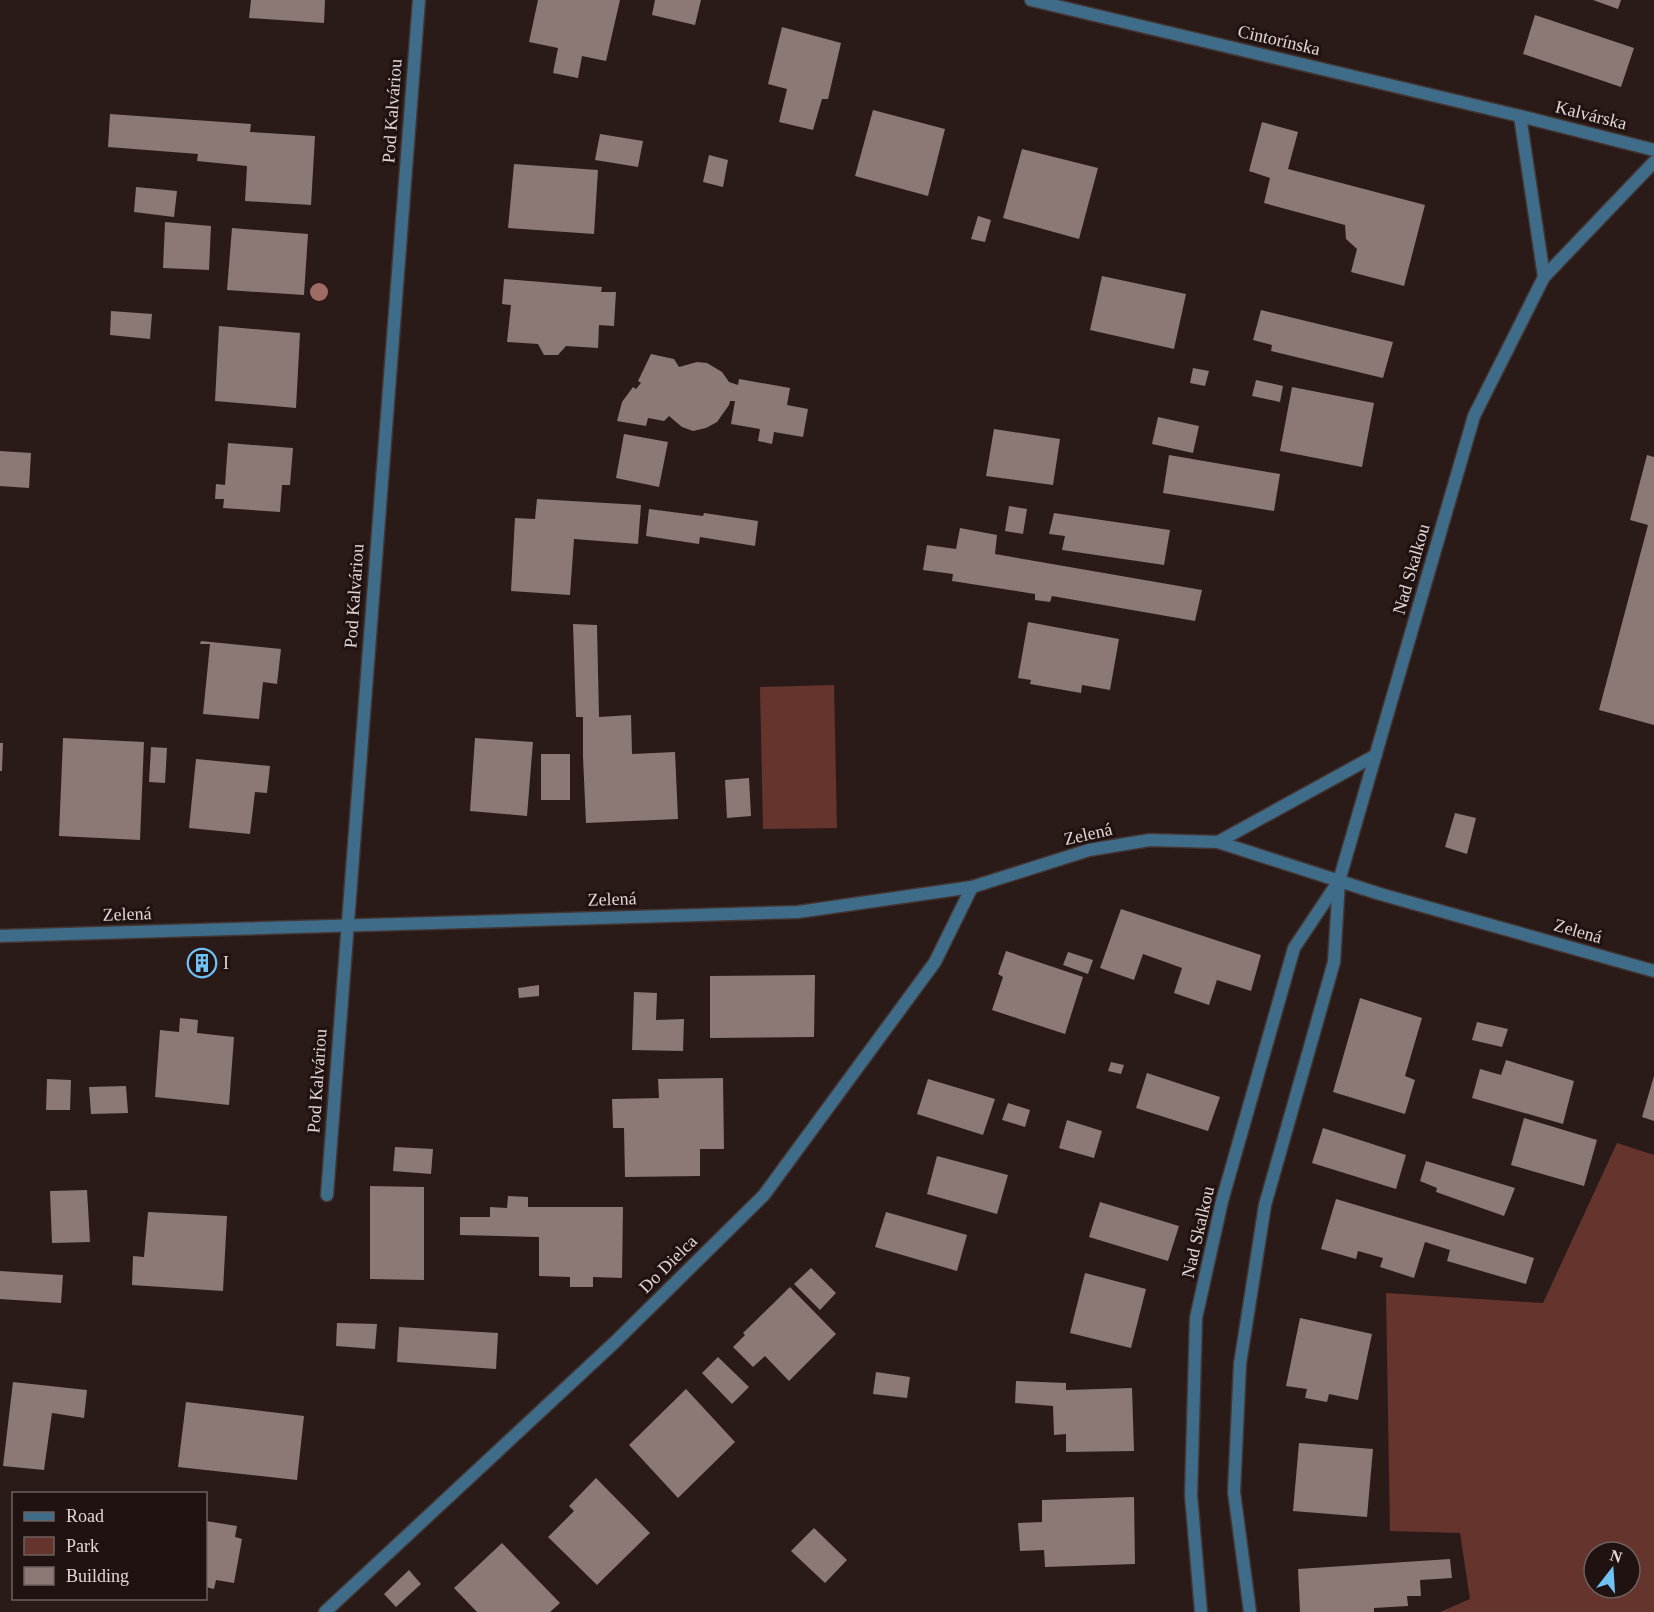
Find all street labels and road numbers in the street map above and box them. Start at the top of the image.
street label: Cintorínska [1236,21,1322,59]
street label: Pod Kalváriou [378,58,406,164]
street label: Kalvárska [1553,96,1629,134]
street label: Nad Skalkou [1389,521,1433,617]
street label: Pod Kalváriou [340,543,368,649]
street label: Zelená [1062,819,1114,849]
street label: Zelená [587,888,637,910]
street label: Zelená [102,903,152,925]
street label: Zelená [1552,915,1604,947]
street label: Pod Kalváriou [303,1028,331,1134]
street label: Nad Skalkou [1178,1184,1218,1280]
street label: Do Dielca [635,1231,701,1297]

